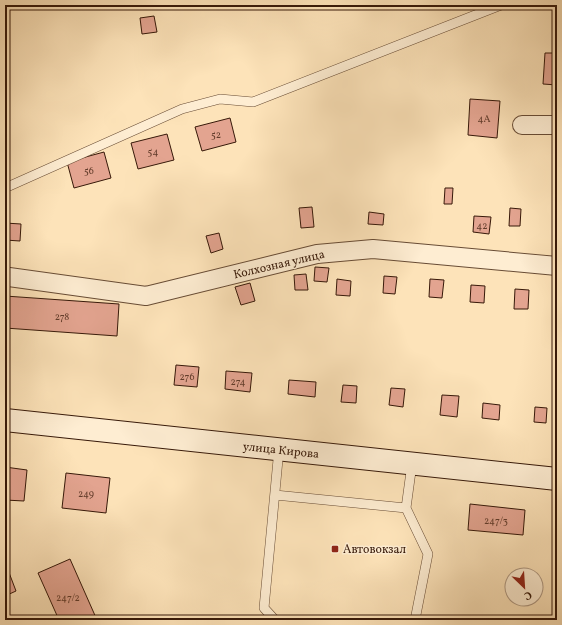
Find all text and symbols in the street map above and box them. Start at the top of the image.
house number: 4А [477,112,491,126]
house number: 52 [211,128,221,142]
house number: 54 [148,145,158,159]
house number: 56 [84,164,94,178]
house number: 42 [476,219,488,233]
street label: Колхозная улица [232,247,326,283]
house number: 278 [55,310,69,324]
house number: 276 [179,370,195,384]
house number: 274 [231,375,245,389]
street label: улица Кирова [242,439,320,463]
house number: 249 [78,487,94,501]
house number: 247/3 [484,514,508,528]
place label: Автовокзал [343,542,407,558]
marker: Автовокзал [330,544,340,554]
north arrow [504,567,544,607]
text: С [521,586,534,603]
house number: 247/2 [56,591,80,605]

